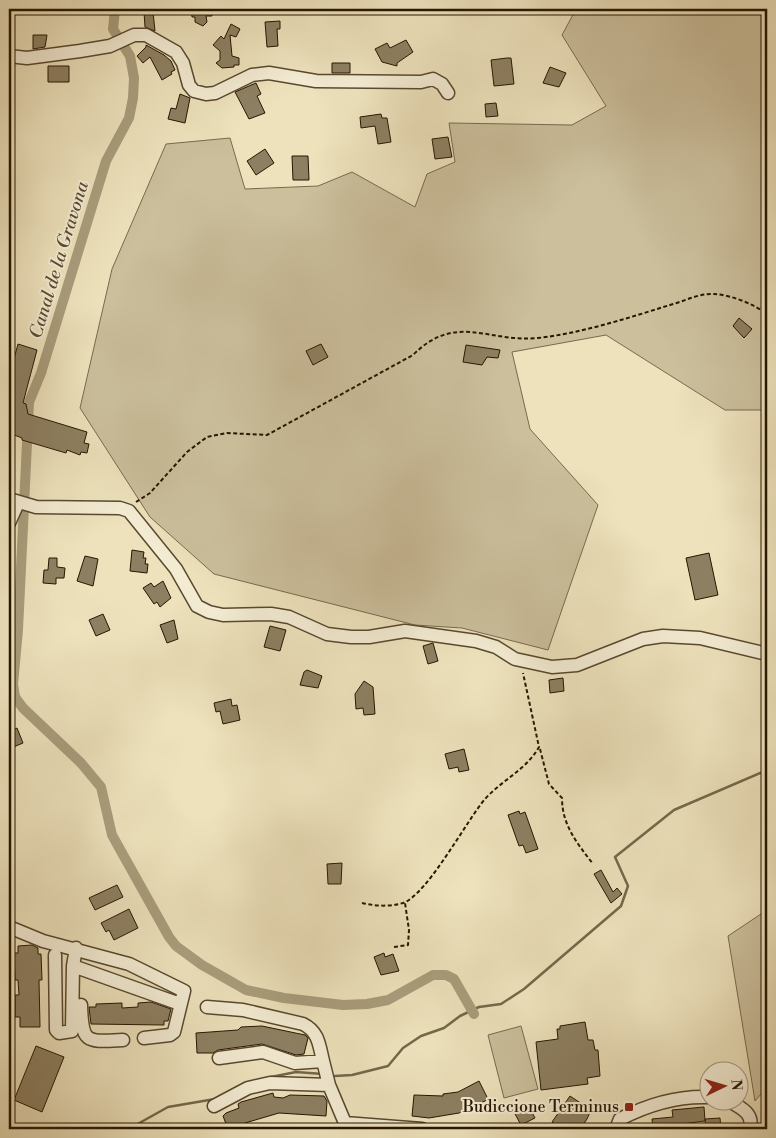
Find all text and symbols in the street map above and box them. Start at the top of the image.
water label: Canal de la Gravona [24,178,94,341]
north arrow [698,1060,748,1110]
text: N [727,1079,745,1091]
place label: Budiccione Terminus [462,1097,619,1117]
marker: Budiccione Terminus [623,1101,635,1113]

